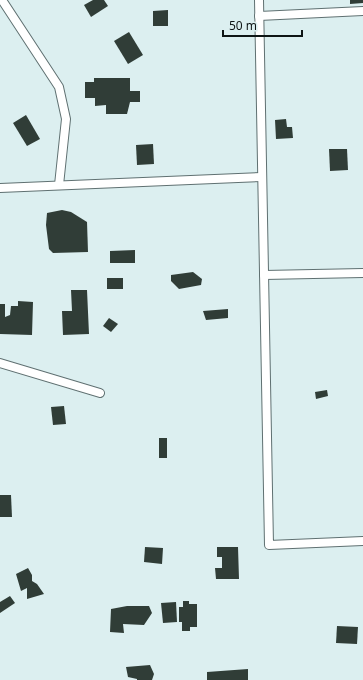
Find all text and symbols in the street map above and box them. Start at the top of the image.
scale bar [223,12,302,38]
text: 50 m [229,17,257,34]

